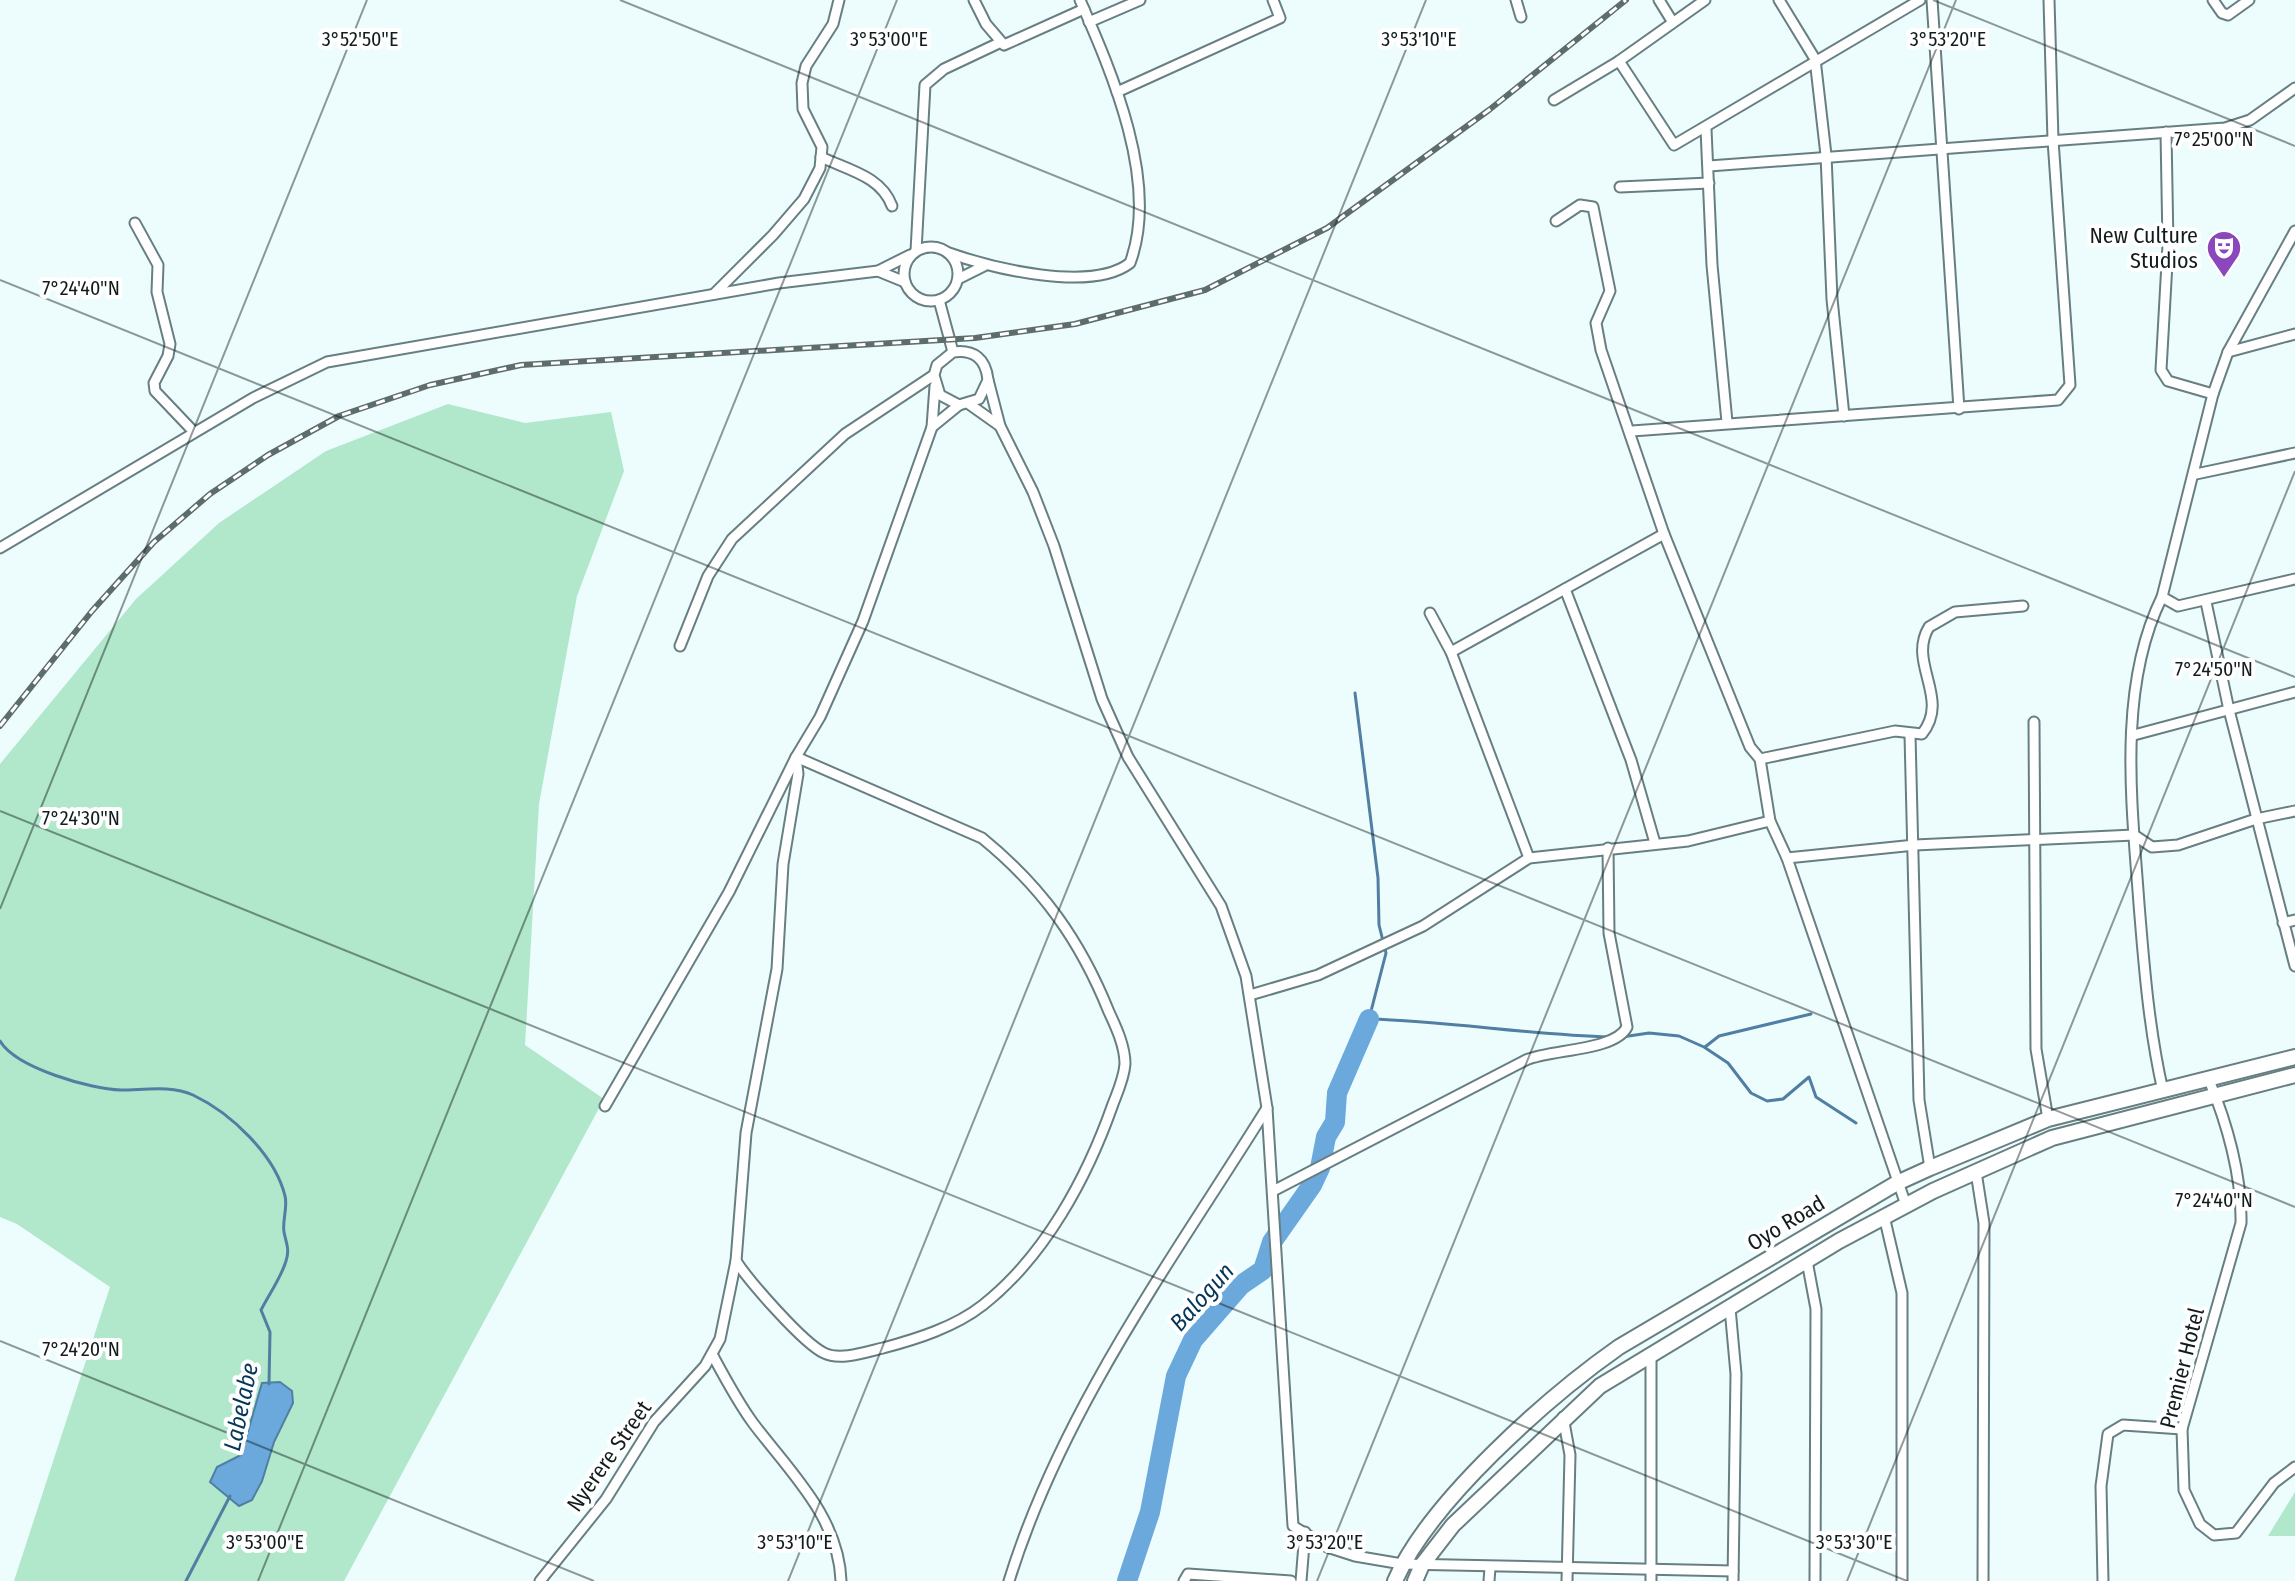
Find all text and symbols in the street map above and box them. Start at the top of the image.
text: 3°52'50"E [322,27,398,51]
text: 3°53'00"E [850,27,928,51]
text: 3°53'10"E [1381,27,1457,51]
text: 3°53'20"E [1910,27,1986,51]
text: 7°25'00"N [2174,127,2254,151]
place label: New Culture Studios [2089,222,2198,274]
theatre icon: New Culture Studios [2205,229,2243,279]
text: 7°24'40"N [42,276,120,300]
text: 7°24'50"N [2175,657,2253,681]
text: 7°24'30"N [42,806,120,830]
text: 7°24'40"N [2175,1188,2253,1212]
street label: Oyo Road [1742,1189,1830,1257]
water label: Balogun [1164,1257,1240,1337]
street label: Premier Hotel [2154,1305,2210,1431]
text: 7°24'20"N [42,1337,120,1361]
water label: Labelabe [218,1360,264,1454]
street label: Nyerere Street [561,1395,658,1517]
text: 3°53'00"E [226,1530,304,1554]
text: 3°53'10"E [757,1530,833,1554]
text: 3°53'20"E [1287,1530,1363,1554]
text: 3°53'30"E [1816,1530,1892,1554]

